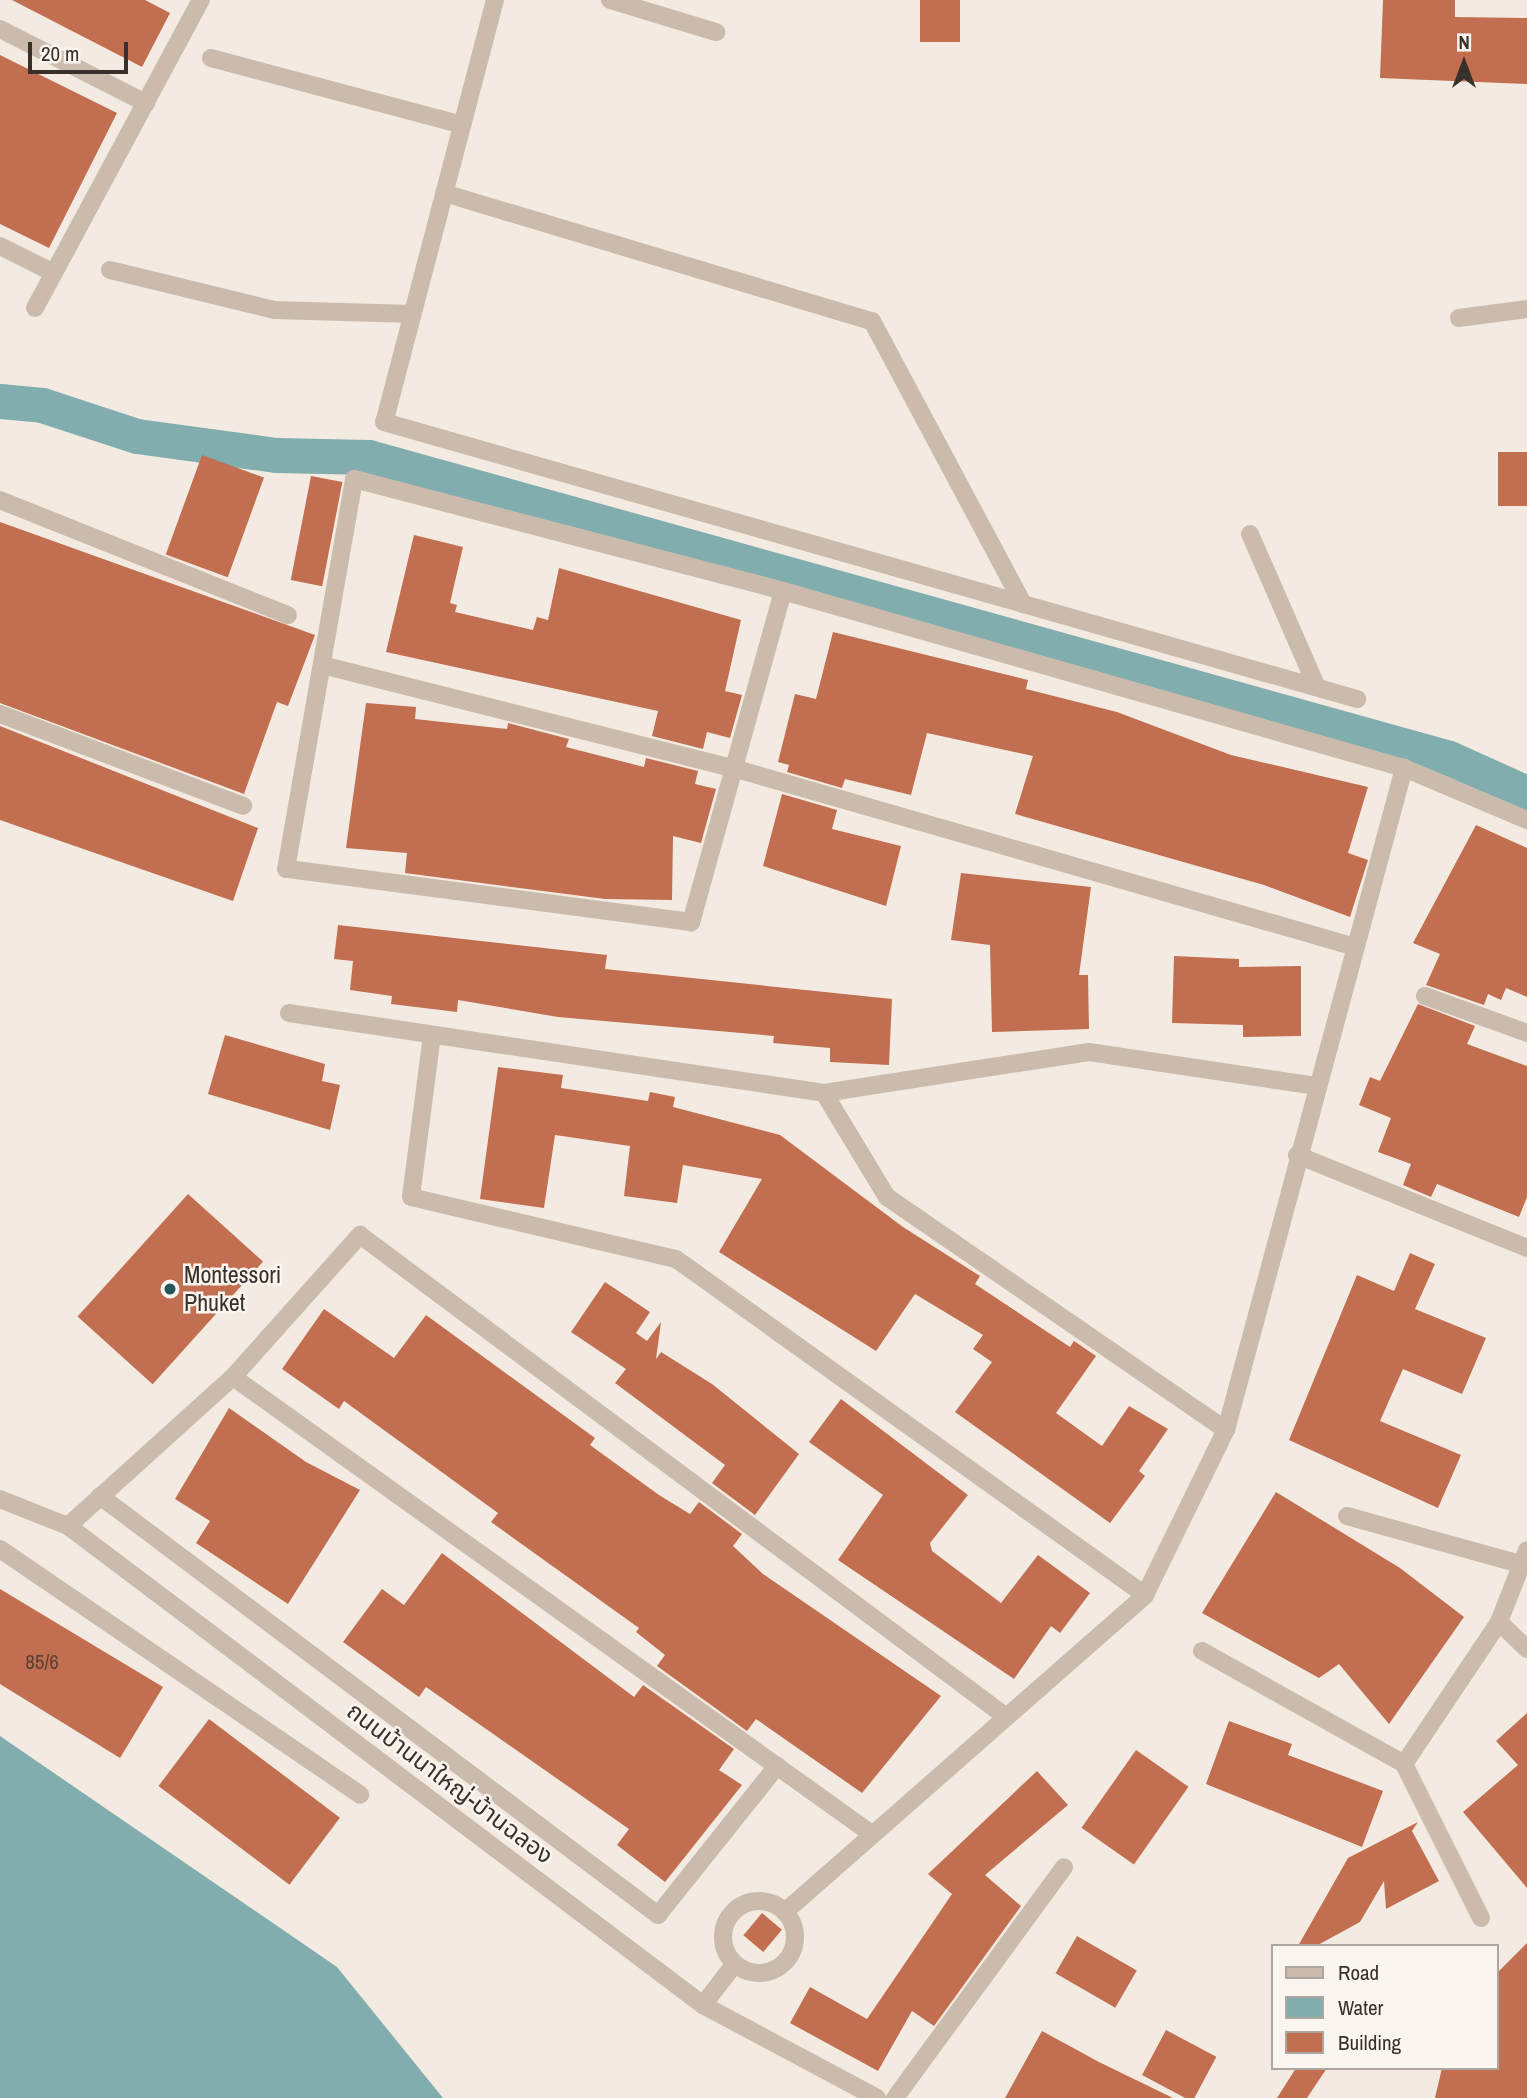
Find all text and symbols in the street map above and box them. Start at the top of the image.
scale bar [32,28,131,72]
north arrow [1429,28,1499,98]
text: N [1458,29,1470,55]
text: 20 m [41,39,79,68]
place label: Montessori Phuket [184,1261,281,1317]
marker: Montessori Phuket [162,1281,178,1297]
house number: 85/6 [25,1649,59,1675]
street label: ถนนบ้านนาใหญ่-บ้านฉลอง [341,1696,559,1870]
legend [1272,1944,1499,2070]
text: Road [1338,1958,1379,1987]
text: Water [1338,1993,1383,2022]
text: Building [1338,2028,1401,2057]

